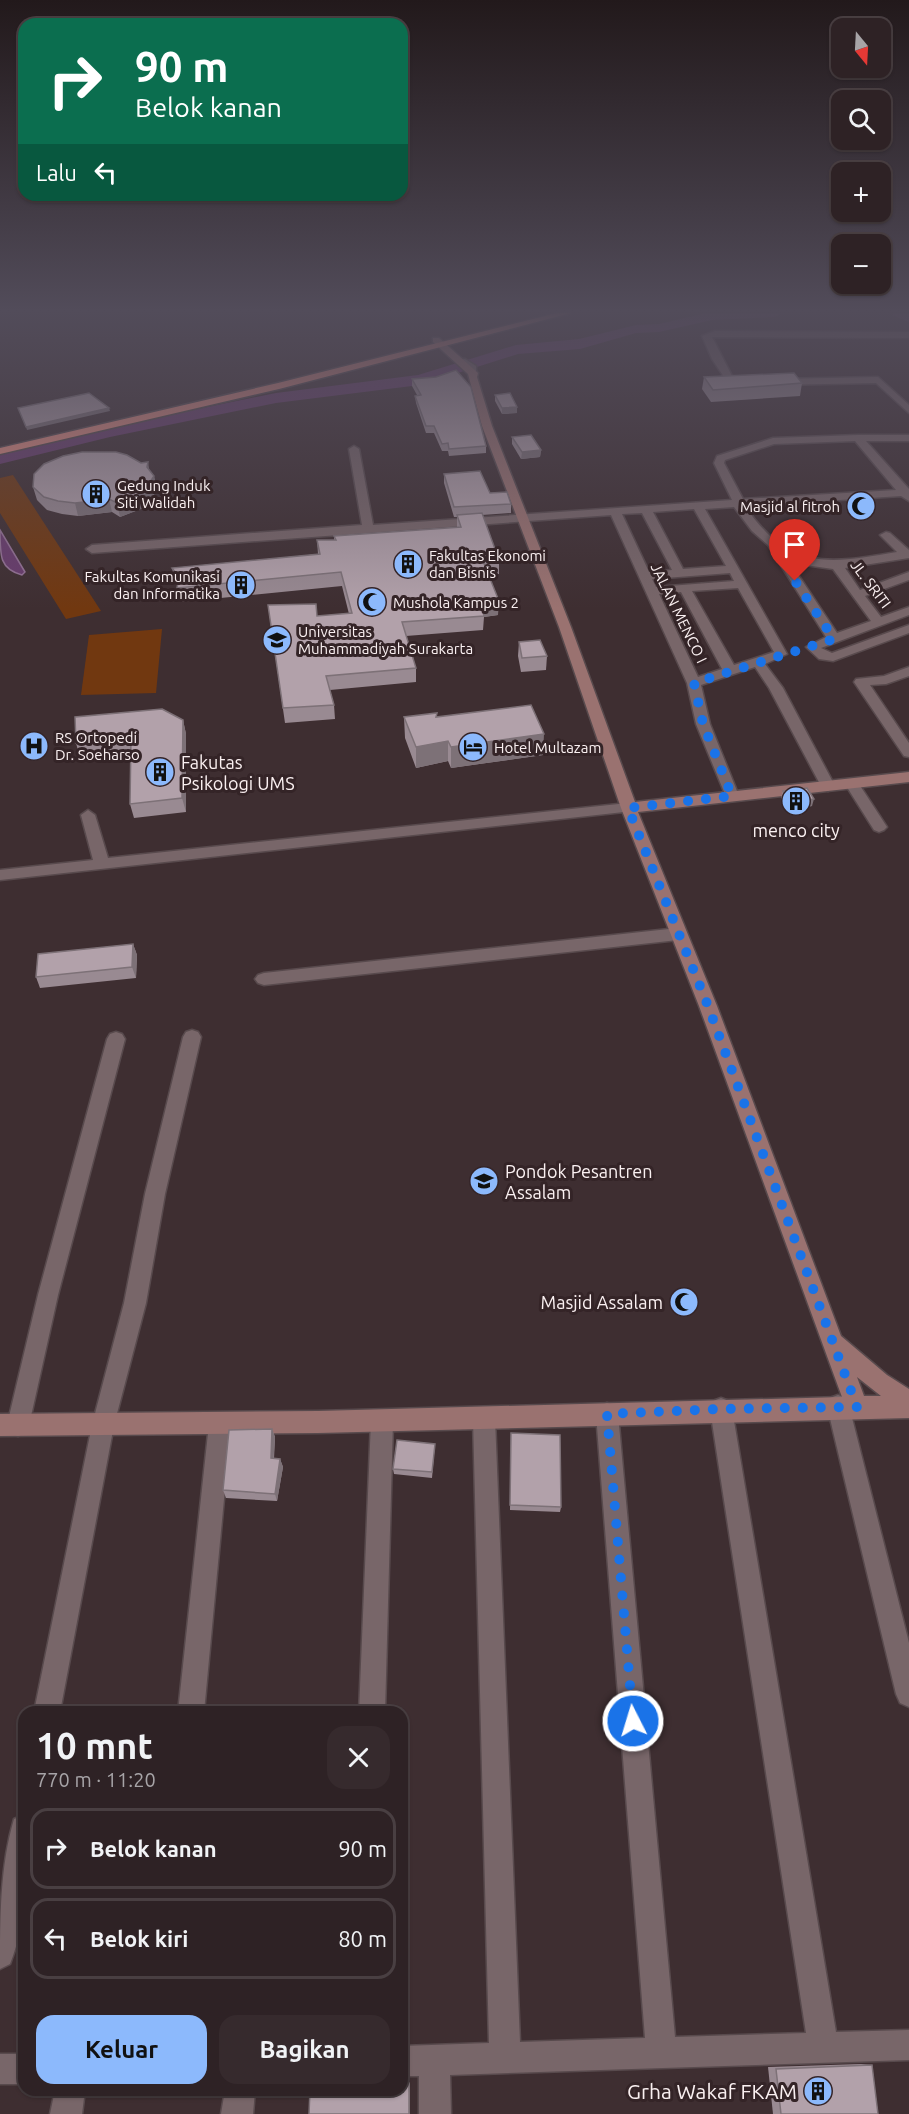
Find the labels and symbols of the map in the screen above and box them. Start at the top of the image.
north arrow [831,18,891,78]
place label: Gedung Induk Siti Walidah [117,477,211,511]
building icon: Gedung Induk Siti Walidah [80,478,112,510]
mosque icon: Masjid al fitroh [845,490,877,522]
place label: Masjid al fitroh [740,498,840,515]
pin [769,519,820,581]
place label: Fakultas Ekonomi dan Bisnis [429,547,546,581]
building icon: Fakultas Ekonomi dan Bisnis [392,548,424,580]
street label: JL. SRITI [847,557,895,611]
street label: JALAN MENCO I [647,560,711,666]
place label: Fakultas Komunikasi dan Informatika [85,568,220,602]
building icon: Fakultas Komunikasi dan Informatika [225,569,257,601]
mosque icon: Mushola Kampus 2 [356,586,388,618]
place label: Mushola Kampus 2 [393,594,519,611]
place label: Universitas Muhammadiyah Surakarta [298,623,473,657]
school or university icon: Universitas Muhammadiyah Surakarta [261,624,293,656]
place label: RS Ortopedi Dr. Soeharso [55,729,140,763]
hospital icon: RS Ortopedi Dr. Soeharso [18,730,50,762]
hotel icon: Hotel Multazam [457,731,489,763]
place label: Hotel Multazam [494,739,601,756]
place label: Fakutas Psikologi UMS [181,752,295,793]
building icon: Fakutas Psikologi UMS [144,756,176,788]
building icon: menco city [780,785,812,817]
place label: menco city [752,820,840,840]
place label: Pondok Pesantren Assalam [505,1161,652,1202]
school or university icon: Pondok Pesantren Assalam [468,1165,500,1197]
mosque icon: Masjid Assalam [668,1286,700,1318]
place label: Masjid Assalam [541,1292,663,1312]
position arrow [601,1689,665,1753]
building icon: Grha Wakaf FKAM [802,2075,834,2107]
place label: Grha Wakaf FKAM [627,2079,797,2103]

